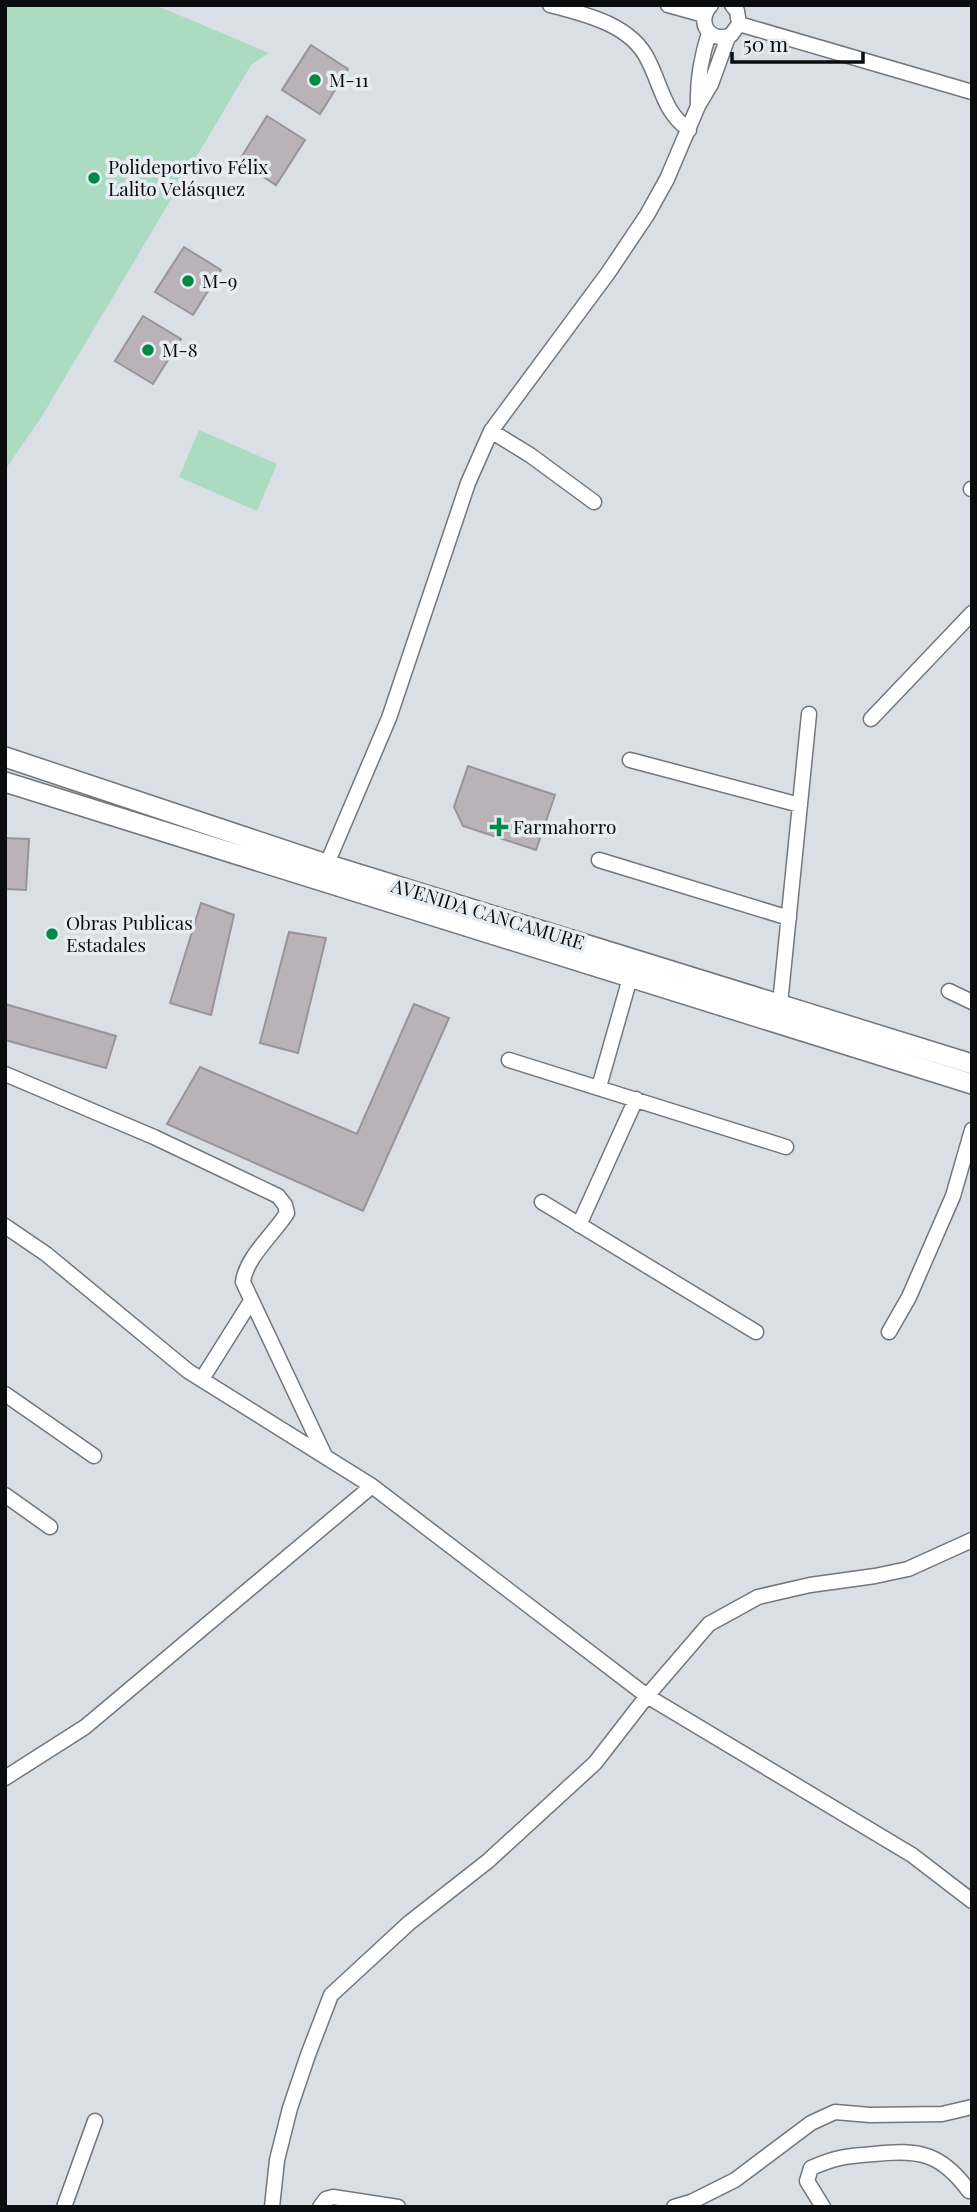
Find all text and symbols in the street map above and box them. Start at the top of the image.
scale bar [732,21,863,65]
text: 50 m [743,29,789,57]
place label: M-11 [329,66,369,92]
marker: M-11 [307,72,323,88]
place label: Polideportivo Félix Lalito Velásquez [108,153,268,201]
marker: Polideportivo Félix Lalito Velásquez [86,170,102,186]
place label: M-9 [202,267,237,293]
marker: M-9 [180,273,196,289]
place label: M-8 [162,336,198,362]
marker: M-8 [140,342,156,358]
place label: Farmahorro [513,813,616,839]
marker: Farmahorro [491,819,507,835]
street label: AVENIDA CANCAMURE [388,871,588,955]
place label: Obras Publicas Estadales [66,909,193,957]
marker: Obras Publicas Estadales [44,926,60,942]

